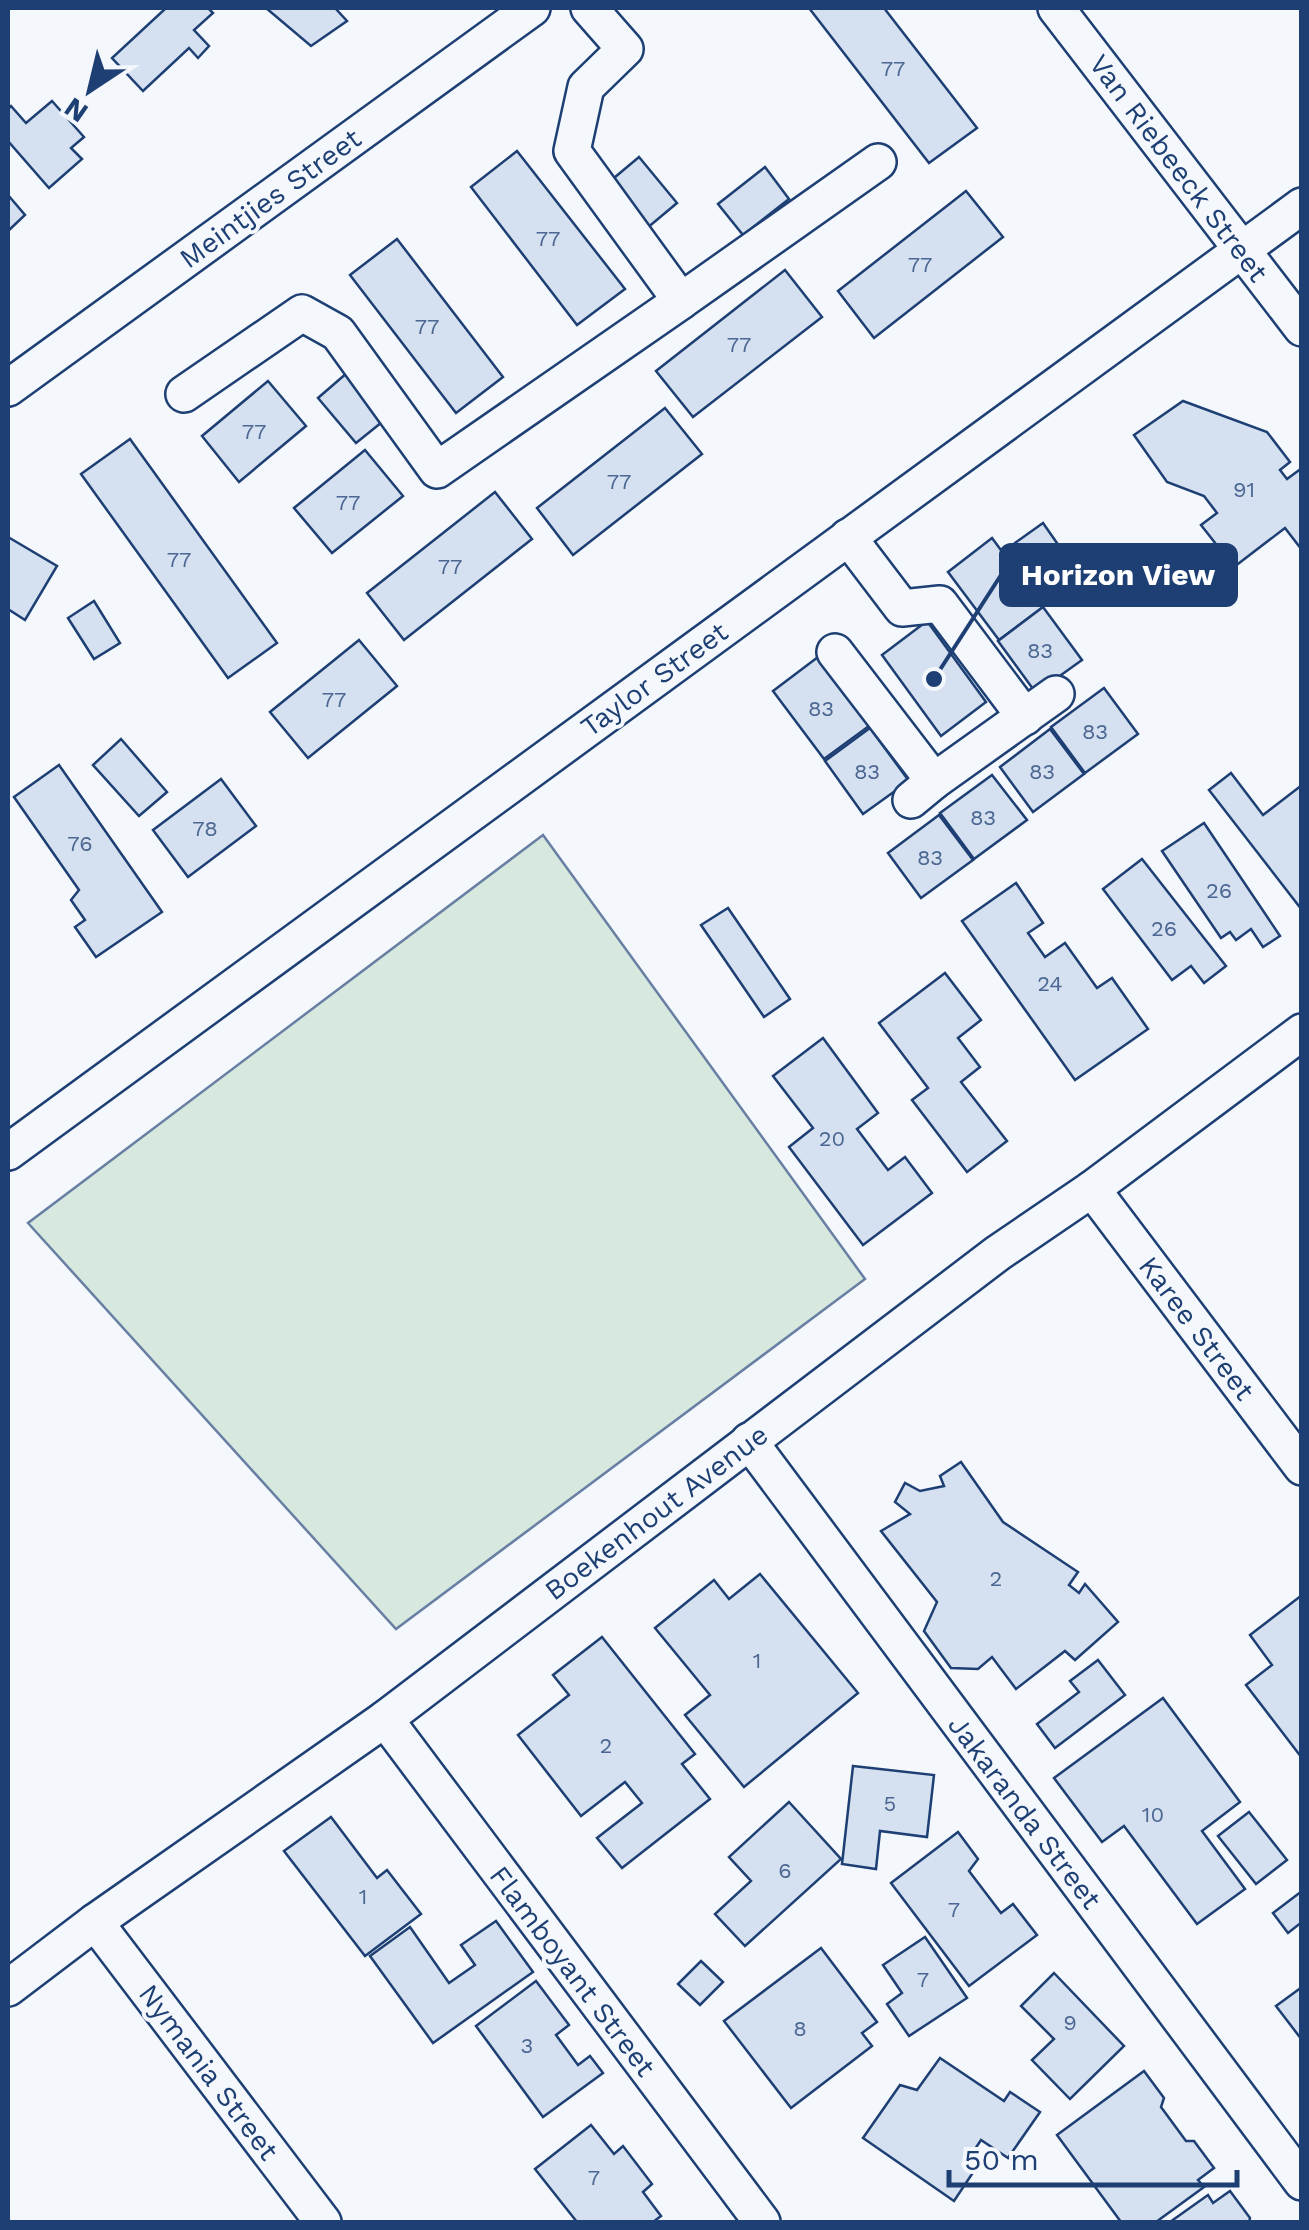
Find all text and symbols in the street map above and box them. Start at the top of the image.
north arrow [40,40,140,140]
street label: Van Riebeeck Street [1082,48,1275,289]
house number: 77 [881,56,905,81]
text: N [58,91,94,130]
street label: Meintjies Street [173,121,367,275]
house number: 77 [536,226,560,251]
house number: 77 [908,252,932,277]
house number: 77 [415,314,439,339]
house number: 77 [727,332,751,357]
house number: 77 [242,419,266,444]
house number: 77 [607,469,631,494]
house number: 91 [1233,477,1255,502]
house number: 77 [336,490,360,515]
callout: Horizon View [1001,545,1236,605]
house number: 77 [167,547,191,572]
house number: 77 [438,554,462,579]
text: Horizon View [1021,557,1215,592]
street label: Taylor Street [574,615,734,744]
house number: 83 [1027,638,1053,663]
house number: 77 [322,687,346,712]
house number: 83 [808,696,834,721]
house number: 83 [1082,719,1108,744]
house number: 83 [854,759,880,784]
house number: 83 [1029,759,1055,784]
house number: 83 [970,805,996,830]
house number: 78 [192,816,218,841]
house number: 76 [67,831,93,856]
house number: 83 [917,845,943,870]
house number: 26 [1206,878,1232,903]
house number: 26 [1151,916,1177,941]
house number: 24 [1037,971,1063,996]
house number: 20 [819,1126,845,1151]
street label: Karee Street [1132,1250,1261,1407]
street label: Boekenhout Avenue [538,1418,774,1607]
house number: 2 [990,1566,1002,1591]
house number: 1 [753,1648,761,1673]
street label: Jakaranda Street [941,1709,1108,1916]
house number: 2 [600,1733,612,1758]
house number: 5 [884,1791,896,1816]
house number: 10 [1142,1802,1164,1827]
house number: 6 [778,1858,792,1883]
street label: Flamboyant Street [483,1860,663,2083]
house number: 1 [359,1884,367,1909]
house number: 7 [948,1897,960,1922]
house number: 7 [917,1967,929,1992]
street label: Nymania Street [132,1978,286,2167]
house number: 9 [1063,2010,1077,2035]
house number: 8 [793,2016,807,2041]
house number: 3 [521,2033,533,2058]
scale bar [949,2125,1236,2187]
text: 50 m [964,2142,1039,2177]
house number: 7 [588,2165,600,2190]

